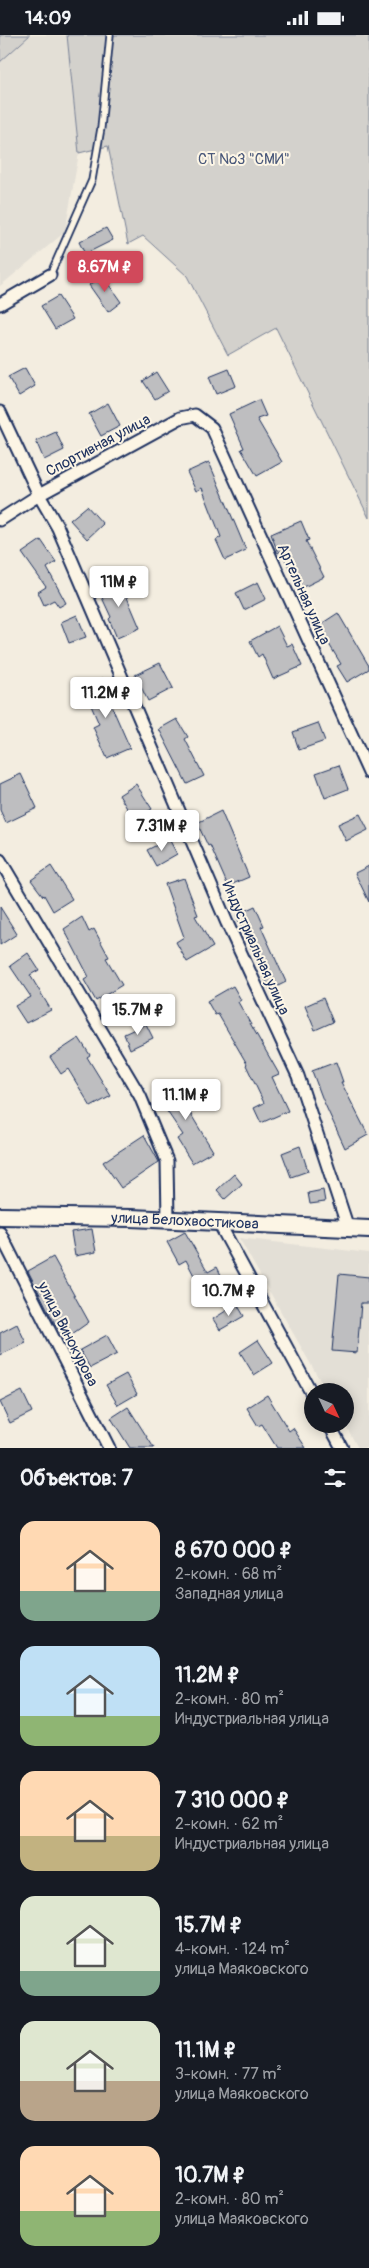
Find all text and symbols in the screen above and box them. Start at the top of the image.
text: 14:09 [25,6,71,30]
park label: СТ №3 "СМИ" [198,150,290,169]
pin: 8.67M ₽ [59,251,151,293]
text: 8.67M ₽ [78,257,132,277]
street label: Спортивная улица [43,410,154,481]
street label: Артельная улица [273,541,334,648]
pin: 11M ₽ [84,565,154,608]
text: 11M ₽ [100,572,138,592]
pin: 11.2M ₽ [60,677,152,719]
text: 11.2M ₽ [81,683,131,703]
pin: 7.31M ₽ [116,809,208,852]
text: 7.31M ₽ [136,816,188,836]
street label: Индустриальная улица [218,878,294,1018]
pin: 15.7M ₽ [92,993,184,1036]
text: 15.7M ₽ [112,1000,164,1020]
pin: 11.1M ₽ [140,1079,232,1121]
text: 11.1M ₽ [163,1085,209,1105]
street label: улица Белохвостикова [110,1209,259,1234]
pin: 10.7M ₽ [183,1275,275,1317]
street label: улица Винокурова [33,1278,102,1390]
text: 10.7M ₽ [202,1281,256,1301]
north arrow [304,1383,354,1433]
map controls [304,1383,354,1433]
icon: filters [321,1464,349,1492]
text: Объектов: 7 [20,1465,133,1492]
text: 8 670 000 ₽ [175,1537,292,1564]
icon: home [60,1541,120,1601]
text: 2-комн. · 68 m² [175,1564,282,1584]
text: Западная улица [175,1584,283,1604]
text: 11.2M ₽ [175,1662,240,1689]
icon: home [60,1666,120,1726]
text: 2-комн. · 80 m² [175,1689,284,1709]
text: Индустриальная улица [175,1709,329,1729]
text: 7 310 000 ₽ [175,1787,290,1814]
icon: home [60,1791,120,1851]
text: 2-комн. · 62 m² [175,1814,283,1834]
text: Индустриальная улица [175,1834,329,1854]
text: 15.7M ₽ [175,1912,243,1939]
icon: home [60,1916,120,1976]
text: 4-комн. · 124 m² [175,1939,290,1959]
text: улица Маяковского [175,1959,309,1979]
text: 11.1M ₽ [175,2037,237,2064]
icon: home [60,2041,120,2101]
text: 3-комн. · 77 m² [175,2064,282,2084]
text: улица Маяковского [175,2084,309,2104]
text: 10.7M ₽ [175,2162,246,2189]
icon: home [60,2166,120,2226]
text: 2-комн. · 80 m² [175,2189,284,2209]
text: улица Маяковского [175,2209,309,2229]

